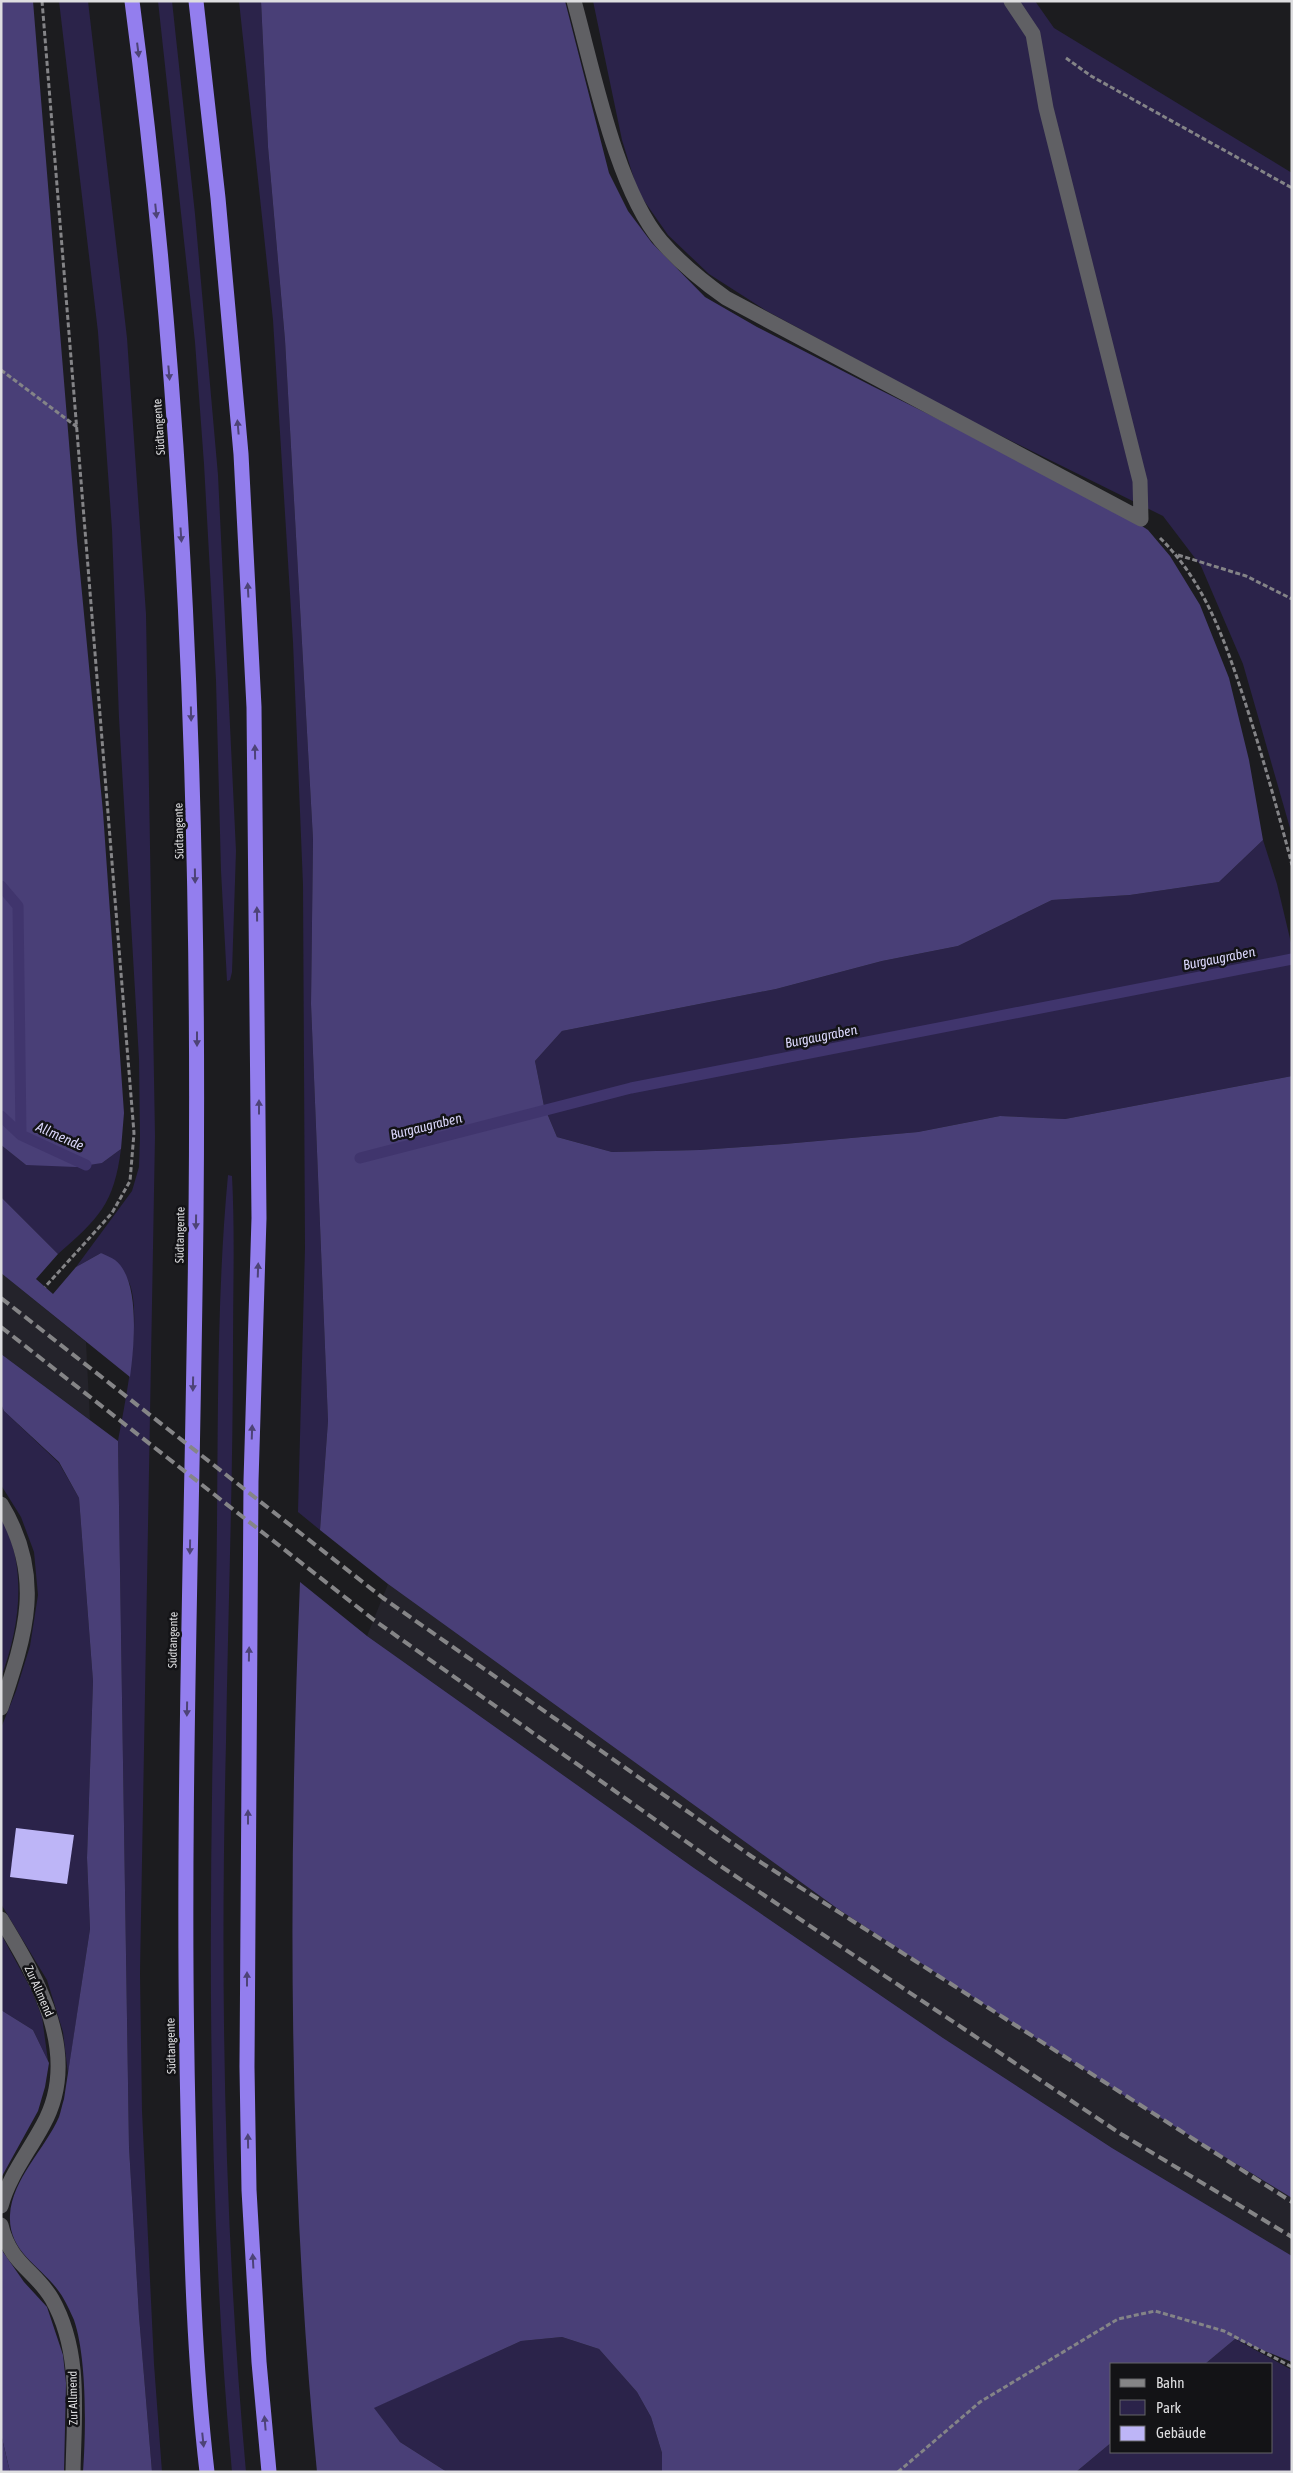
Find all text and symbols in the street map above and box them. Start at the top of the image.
one-way arrow [134,42,142,58]
one-way arrow [152,203,160,219]
one-way arrow [166,365,174,381]
street label: Südtangente [150,398,168,456]
one-way arrow [234,419,242,435]
one-way arrow [178,527,186,543]
one-way arrow [243,581,251,597]
one-way arrow [187,706,195,722]
one-way arrow [251,744,259,760]
street label: Südtangente [172,803,186,859]
one-way arrow [191,869,199,885]
one-way arrow [253,906,261,922]
water label: Burgaugraben [1181,943,1257,973]
water label: Burgaugraben [783,1021,859,1051]
one-way arrow [192,1031,200,1047]
one-way arrow [255,1099,263,1115]
water label: Burgaugraben [389,1109,464,1143]
water label: Allmende [33,1118,86,1154]
street label: Südtangente [173,1207,187,1263]
one-way arrow [192,1214,200,1230]
one-way arrow [254,1261,262,1277]
one-way arrow [189,1376,197,1392]
one-way arrow [249,1424,257,1440]
one-way arrow [186,1539,194,1555]
street label: Südtangente [166,1612,180,1668]
one-way arrow [245,1646,253,1662]
one-way arrow [183,1701,191,1717]
one-way arrow [244,1808,252,1824]
street label: Zur Allmend [22,1963,56,2019]
one-way arrow [243,1971,251,1987]
street label: Südtangente [164,2018,178,2074]
one-way arrow [244,2133,252,2149]
one-way arrow [249,2253,257,2269]
legend [1110,2363,1273,2453]
street label: Zur Allmend [66,2371,80,2425]
text: Bahn [1156,2374,1185,2391]
text: Park [1156,2399,1181,2416]
one-way arrow [261,2415,269,2431]
text: Gebäude [1156,2424,1206,2441]
one-way arrow [199,2432,207,2448]

